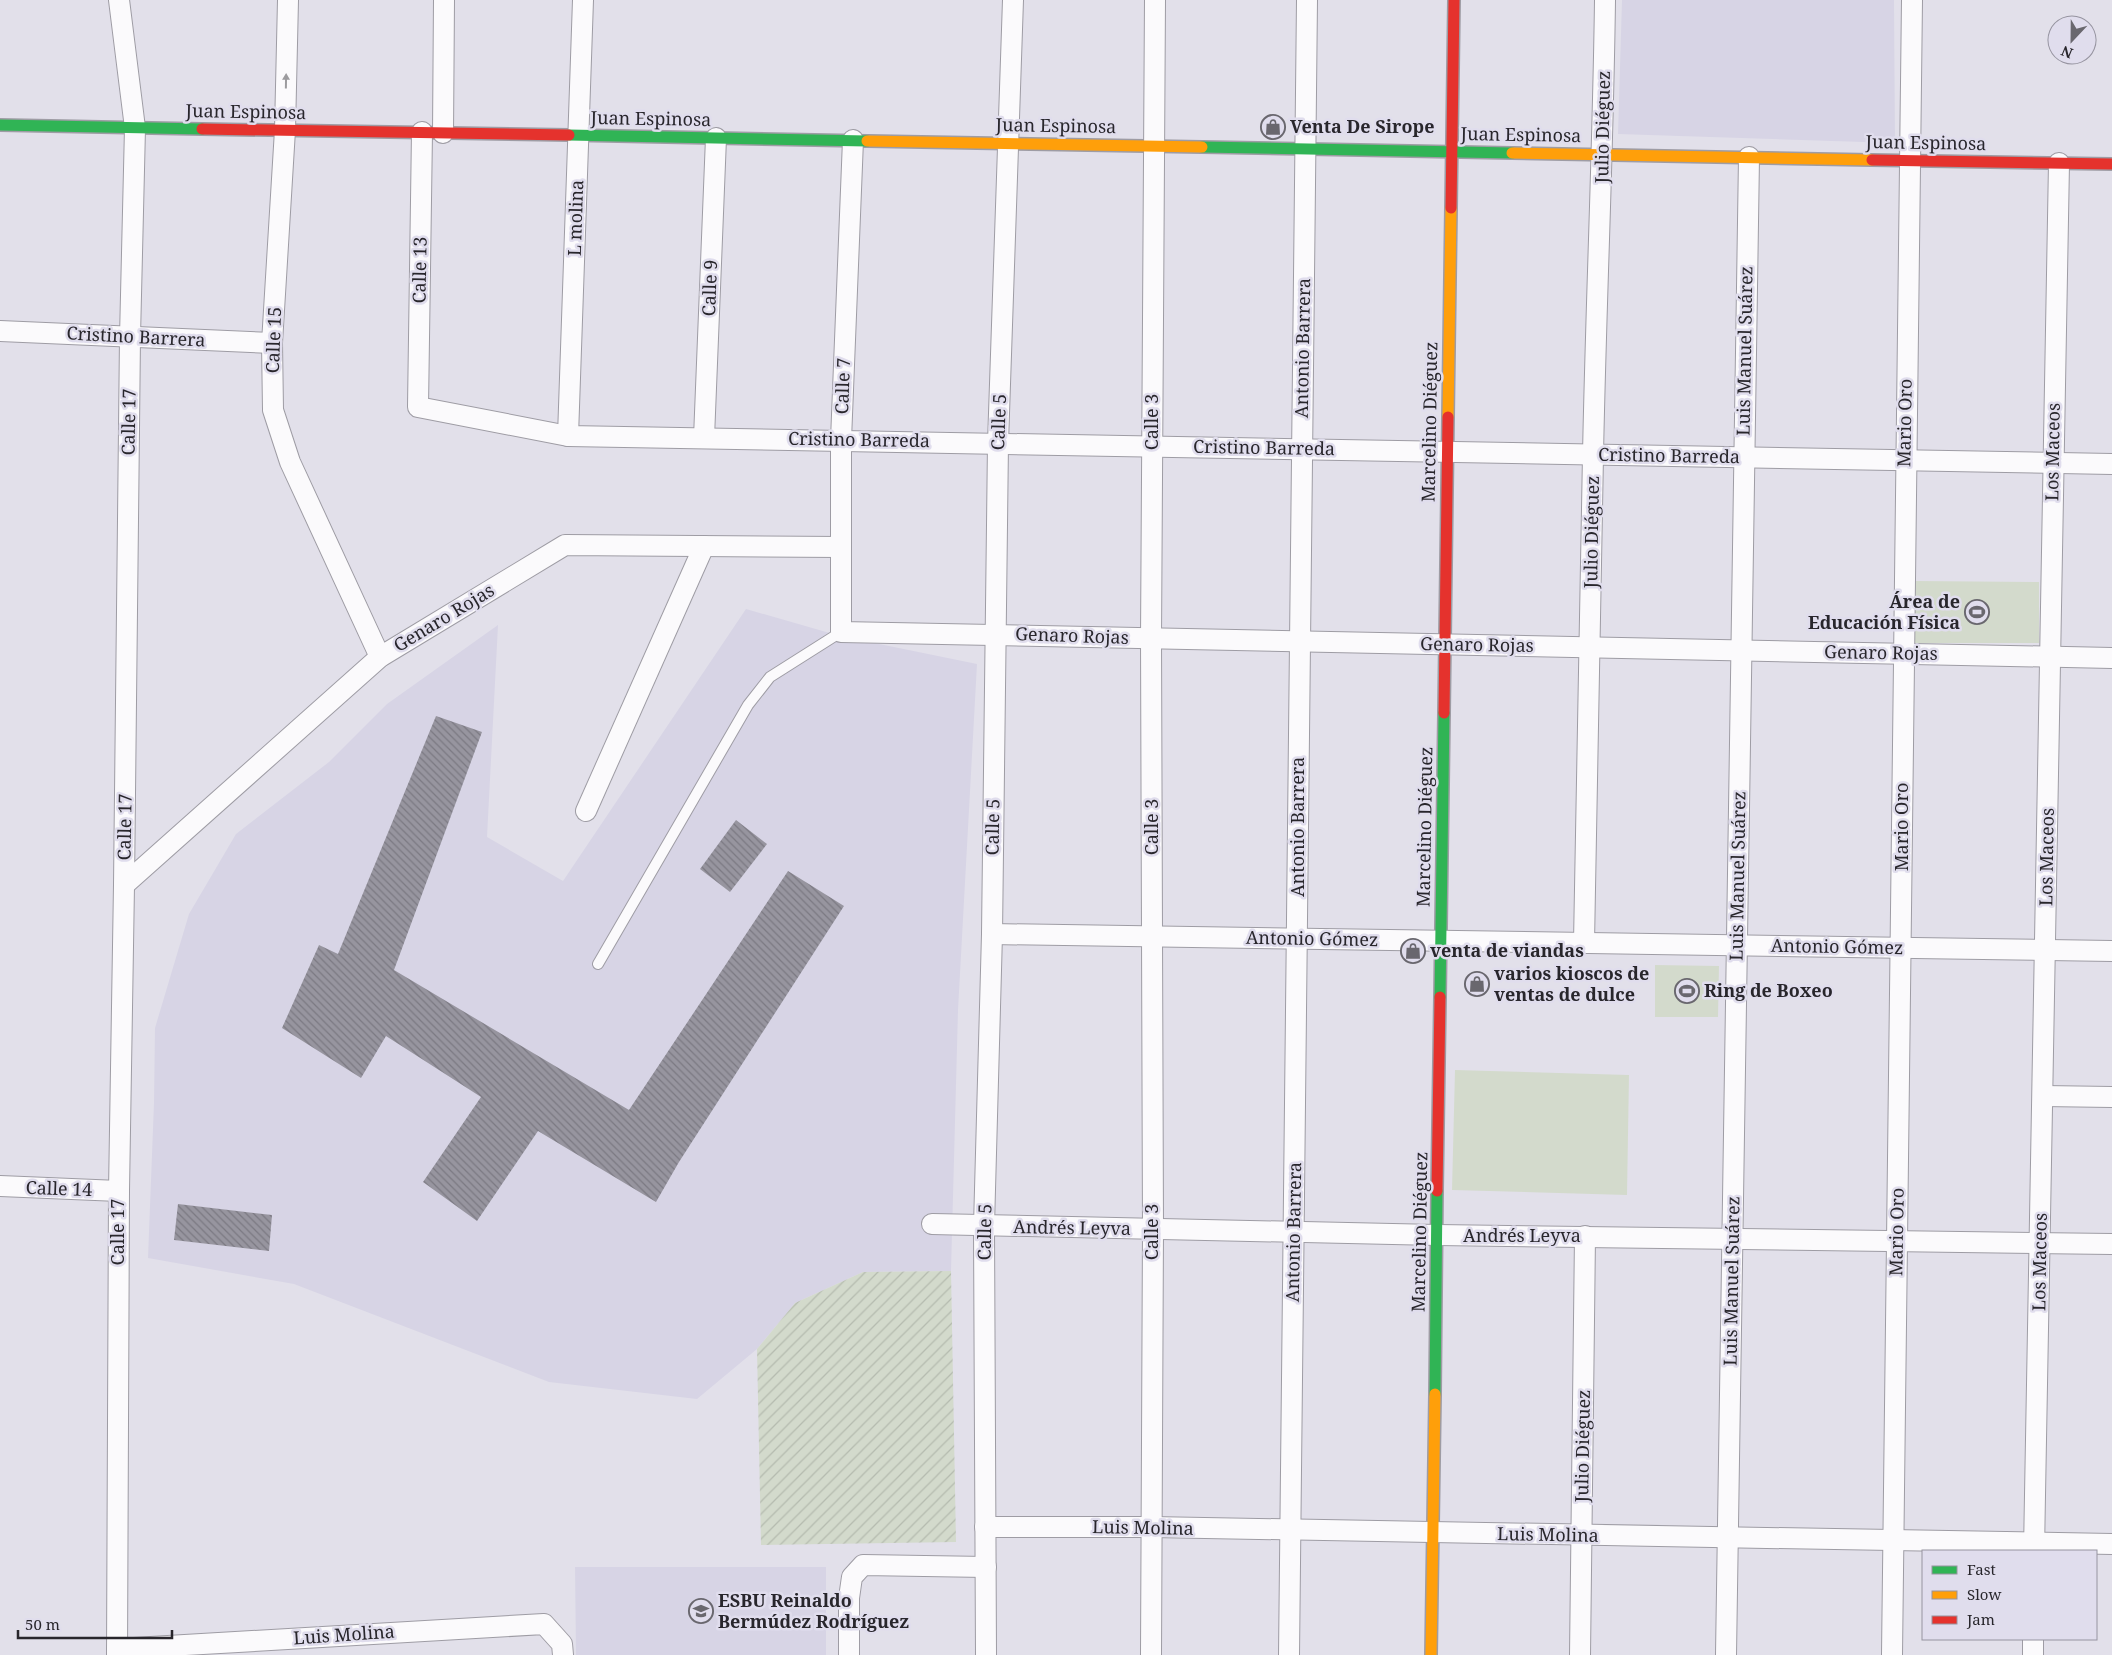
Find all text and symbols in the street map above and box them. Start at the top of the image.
north arrow [2047,15,2097,65]
text: N [2058,42,2076,63]
street label: Julio Diéguez [1589,70,1615,185]
one-way arrow [282,73,290,89]
street label: Juan Espinosa [184,98,307,124]
street label: Juan Espinosa [589,105,712,131]
street label: Juan Espinosa [994,112,1117,138]
shop icon: Venta De Sirope [1260,114,1286,140]
place label: Venta De Sirope [1290,114,1434,138]
street label: Juan Espinosa [1459,121,1582,147]
street label: Juan Espinosa [1864,129,1987,155]
street label: L molina [562,179,588,257]
street label: Calle 13 [406,236,432,304]
street label: Calle 9 [696,259,722,317]
street label: Luis Manuel Suárez [1731,266,1757,436]
street label: Antonio Barrera [1289,278,1315,418]
street label: Calle 15 [260,306,286,374]
street label: Cristino Barrera [66,320,206,352]
street label: Marcelino Diéguez [1416,342,1442,502]
street label: Calle 7 [829,357,855,415]
street label: Mario Oro [1891,379,1917,467]
street label: Calle 17 [115,388,141,456]
street label: Calle 5 [985,393,1011,451]
street label: Calle 3 [1139,394,1163,450]
street label: Los Maceos [2039,403,2065,501]
street label: Cristino Barreda [788,426,930,452]
street label: Cristino Barreda [1193,434,1335,460]
street label: Cristino Barreda [1598,442,1740,468]
street label: Julio Diéguez [1578,475,1604,590]
street label: Genaro Rojas [389,578,498,657]
place label: Área de Educación Física [1808,589,1960,634]
sports icon: Área de Educación Física [1964,599,1990,625]
street label: Genaro Rojas [1015,621,1129,649]
street label: Genaro Rojas [1420,631,1534,657]
street label: Genaro Rojas [1824,639,1938,665]
street label: Marcelino Diéguez [1411,747,1437,907]
street label: Antonio Barrera [1285,757,1309,897]
street label: Mario Oro [1889,783,1913,871]
street label: Luis Manuel Suárez [1724,791,1750,961]
street label: Calle 17 [111,793,137,861]
street label: Calle 5 [980,798,1004,856]
street label: Calle 3 [1139,799,1163,855]
street label: Los Maceos [2033,808,2059,906]
street label: Antonio Gómez [1246,925,1378,951]
street label: Antonio Gómez [1771,933,1903,959]
shop icon: venta de viandas [1400,938,1426,964]
place label: venta de viandas [1430,938,1584,962]
place label: varios kioscos de ventas de dulce [1494,961,1649,1006]
shop icon: varios kioscos de ventas de dulce [1464,971,1490,997]
sports icon: Ring de Boxeo [1674,978,1700,1004]
place label: Ring de Boxeo [1704,978,1833,1002]
street label: Marcelino Diéguez [1406,1152,1432,1312]
street label: Antonio Barrera [1280,1162,1306,1302]
street label: Calle 14 [25,1175,93,1201]
street label: Mario Oro [1883,1188,1909,1276]
street label: Luis Manuel Suárez [1718,1196,1744,1366]
street label: Calle 17 [105,1199,129,1265]
street label: Calle 5 [972,1203,996,1261]
street label: Calle 3 [1139,1204,1163,1260]
street label: Los Maceos [2026,1213,2052,1311]
street label: Andrés Leyva [1013,1214,1131,1240]
street label: Andrés Leyva [1463,1223,1581,1247]
street label: Julio Diéguez [1569,1389,1595,1504]
street label: Luis Molina [1092,1514,1194,1540]
street label: Luis Molina [1497,1521,1599,1547]
legend [1922,1550,2097,1640]
text: Fast [1967,1559,1996,1579]
text: Slow [1967,1584,2001,1604]
place label: ESBU Reinaldo Bermúdez Rodríguez [718,1588,909,1633]
school or university icon: ESBU Reinaldo Bermúdez Rodríguez [688,1598,714,1624]
scale bar [18,1608,171,1640]
text: Jam [1966,1609,1995,1629]
text: 50 m [25,1614,60,1634]
street label: Luis Molina [292,1618,395,1650]

